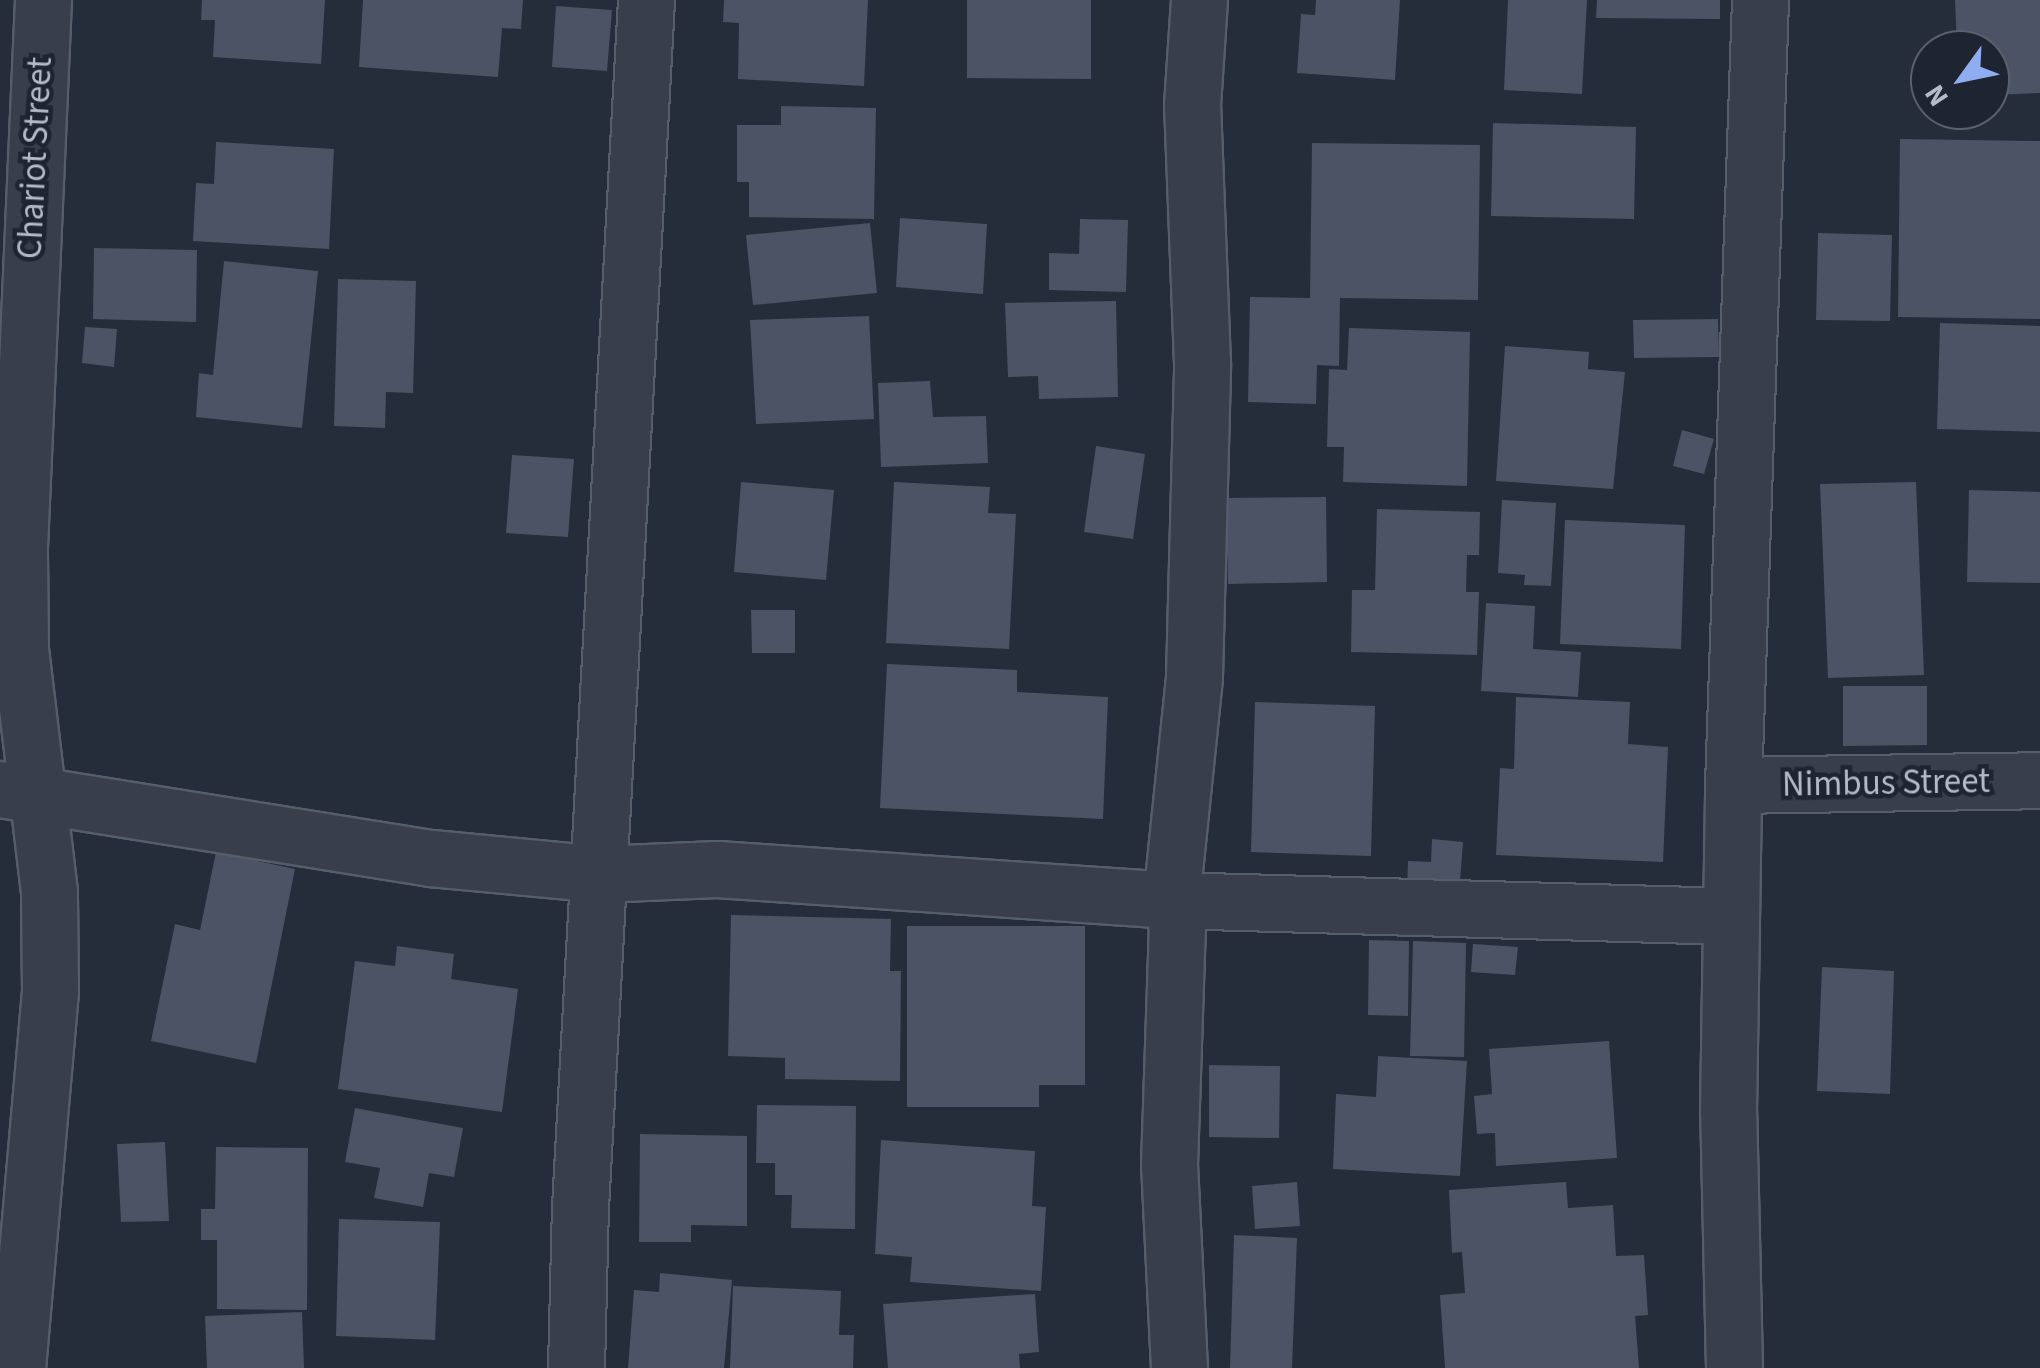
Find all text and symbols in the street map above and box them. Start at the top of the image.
north arrow [1910,30,2010,130]
street label: Chariot Street [9,56,61,260]
text: N [1915,77,1958,114]
street label: Nimbus Street [1782,760,1990,806]

